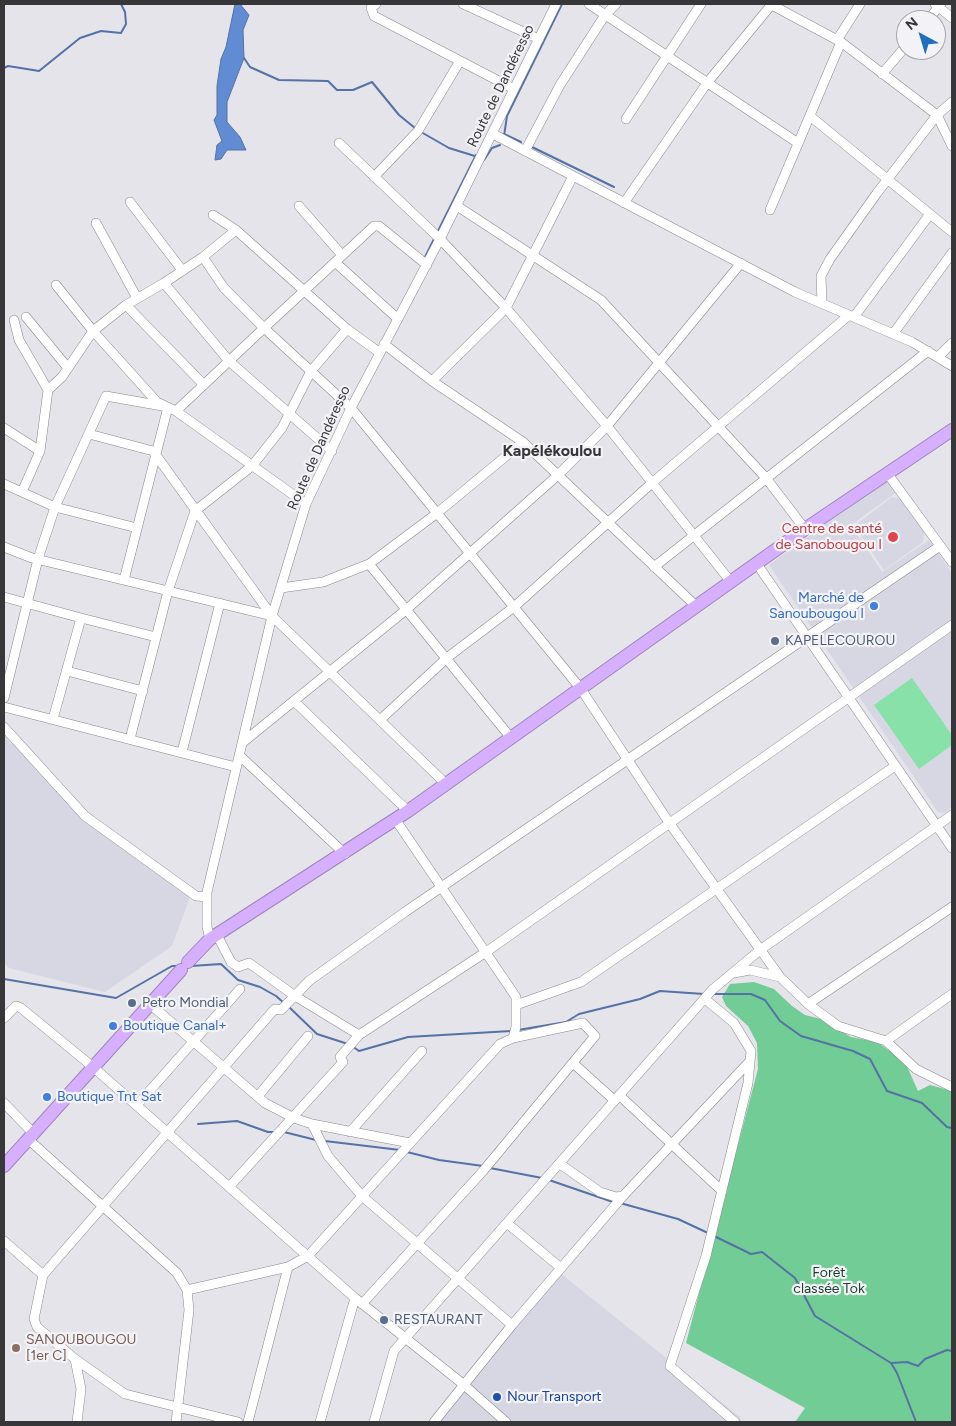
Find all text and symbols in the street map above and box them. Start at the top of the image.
north arrow [896,10,946,60]
text: N [902,14,921,34]
street label: Route de Dandéresso [464,22,538,150]
street label: Route de Dandéresso [284,383,354,513]
district label: Kapélékoulou [503,441,601,461]
place label: Centre de santé de Sanobougou I [775,521,882,554]
marker: Centre de santé de Sanobougou I [886,530,900,544]
place label: Marché de Sanoubougou I [769,590,864,622]
marker: Marché de Sanoubougou I [868,600,880,612]
place label: KAPELECOUROU [785,633,895,649]
marker: KAPELECOUROU [769,635,781,647]
place label: Petro Mondial [142,995,229,1011]
marker: Petro Mondial [126,997,138,1009]
place label: Boutique Canal+ [123,1018,227,1034]
marker: Boutique Canal+ [107,1020,119,1032]
place label: Boutique Tnt Sat [57,1089,162,1105]
marker: Boutique Tnt Sat [41,1091,53,1103]
park label: Forêt classée Tok [793,1265,865,1298]
place label: RESTAURANT [394,1312,483,1328]
marker: RESTAURANT [378,1314,390,1326]
place label: SANOUBOUGOU [1er C] [26,1332,136,1364]
marker: SANOUBOUGOU [1er C] [10,1342,22,1354]
place label: Nour Transport [507,1389,602,1405]
marker: Nour Transport [491,1391,503,1403]

